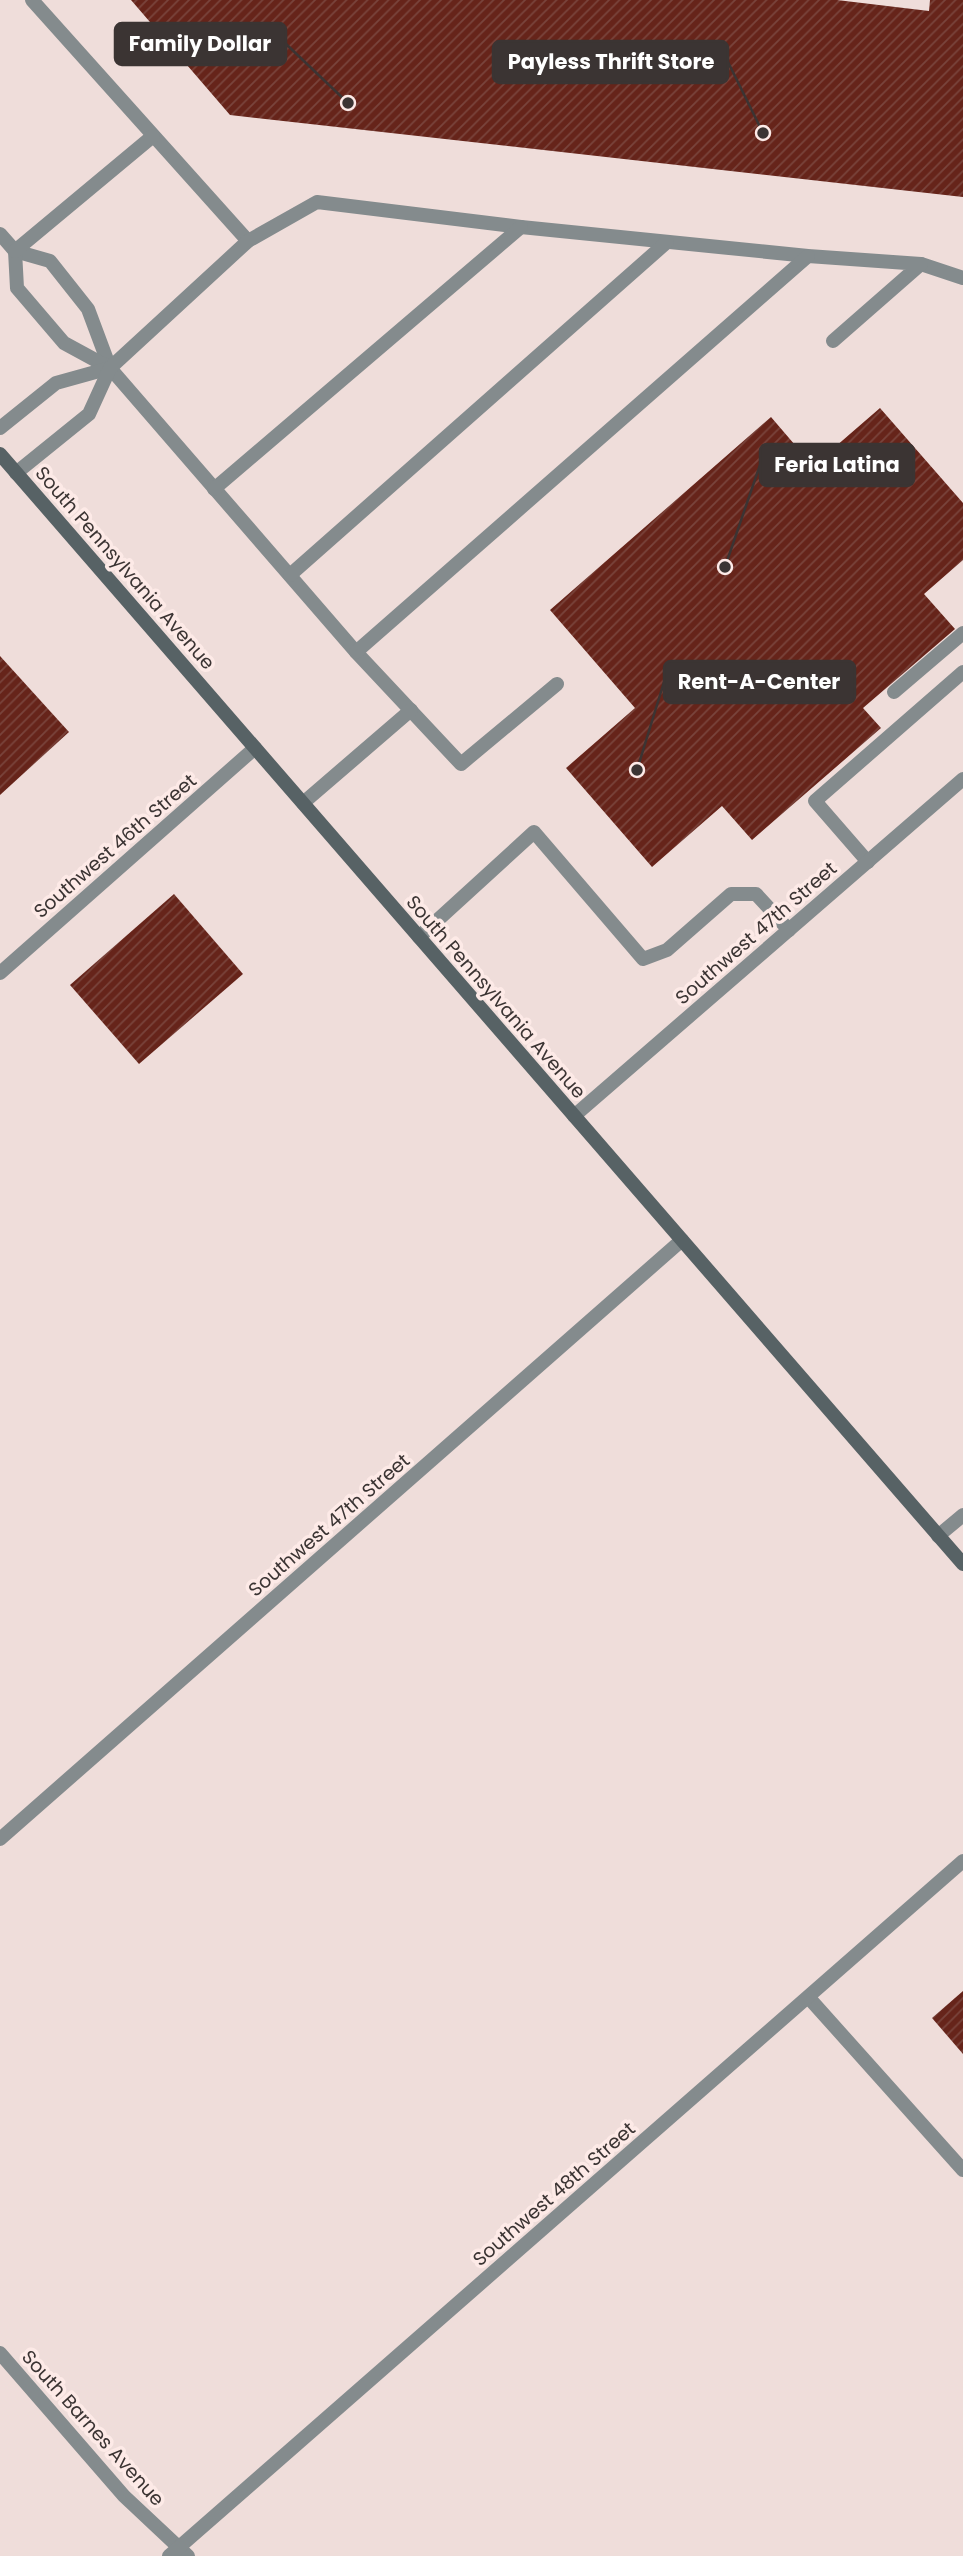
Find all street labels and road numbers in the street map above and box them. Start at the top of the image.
street label: South Pennsylvania Avenue [29,460,221,676]
street label: Southwest 46th Street [28,768,202,924]
street label: Southwest 47th Street [669,855,843,1011]
street label: South Pennsylvania Avenue [400,889,592,1105]
street label: Southwest 47th Street [242,1447,416,1603]
street label: Southwest 48th Street [467,2116,641,2272]
street label: South Barnes Avenue [16,2344,170,2512]

